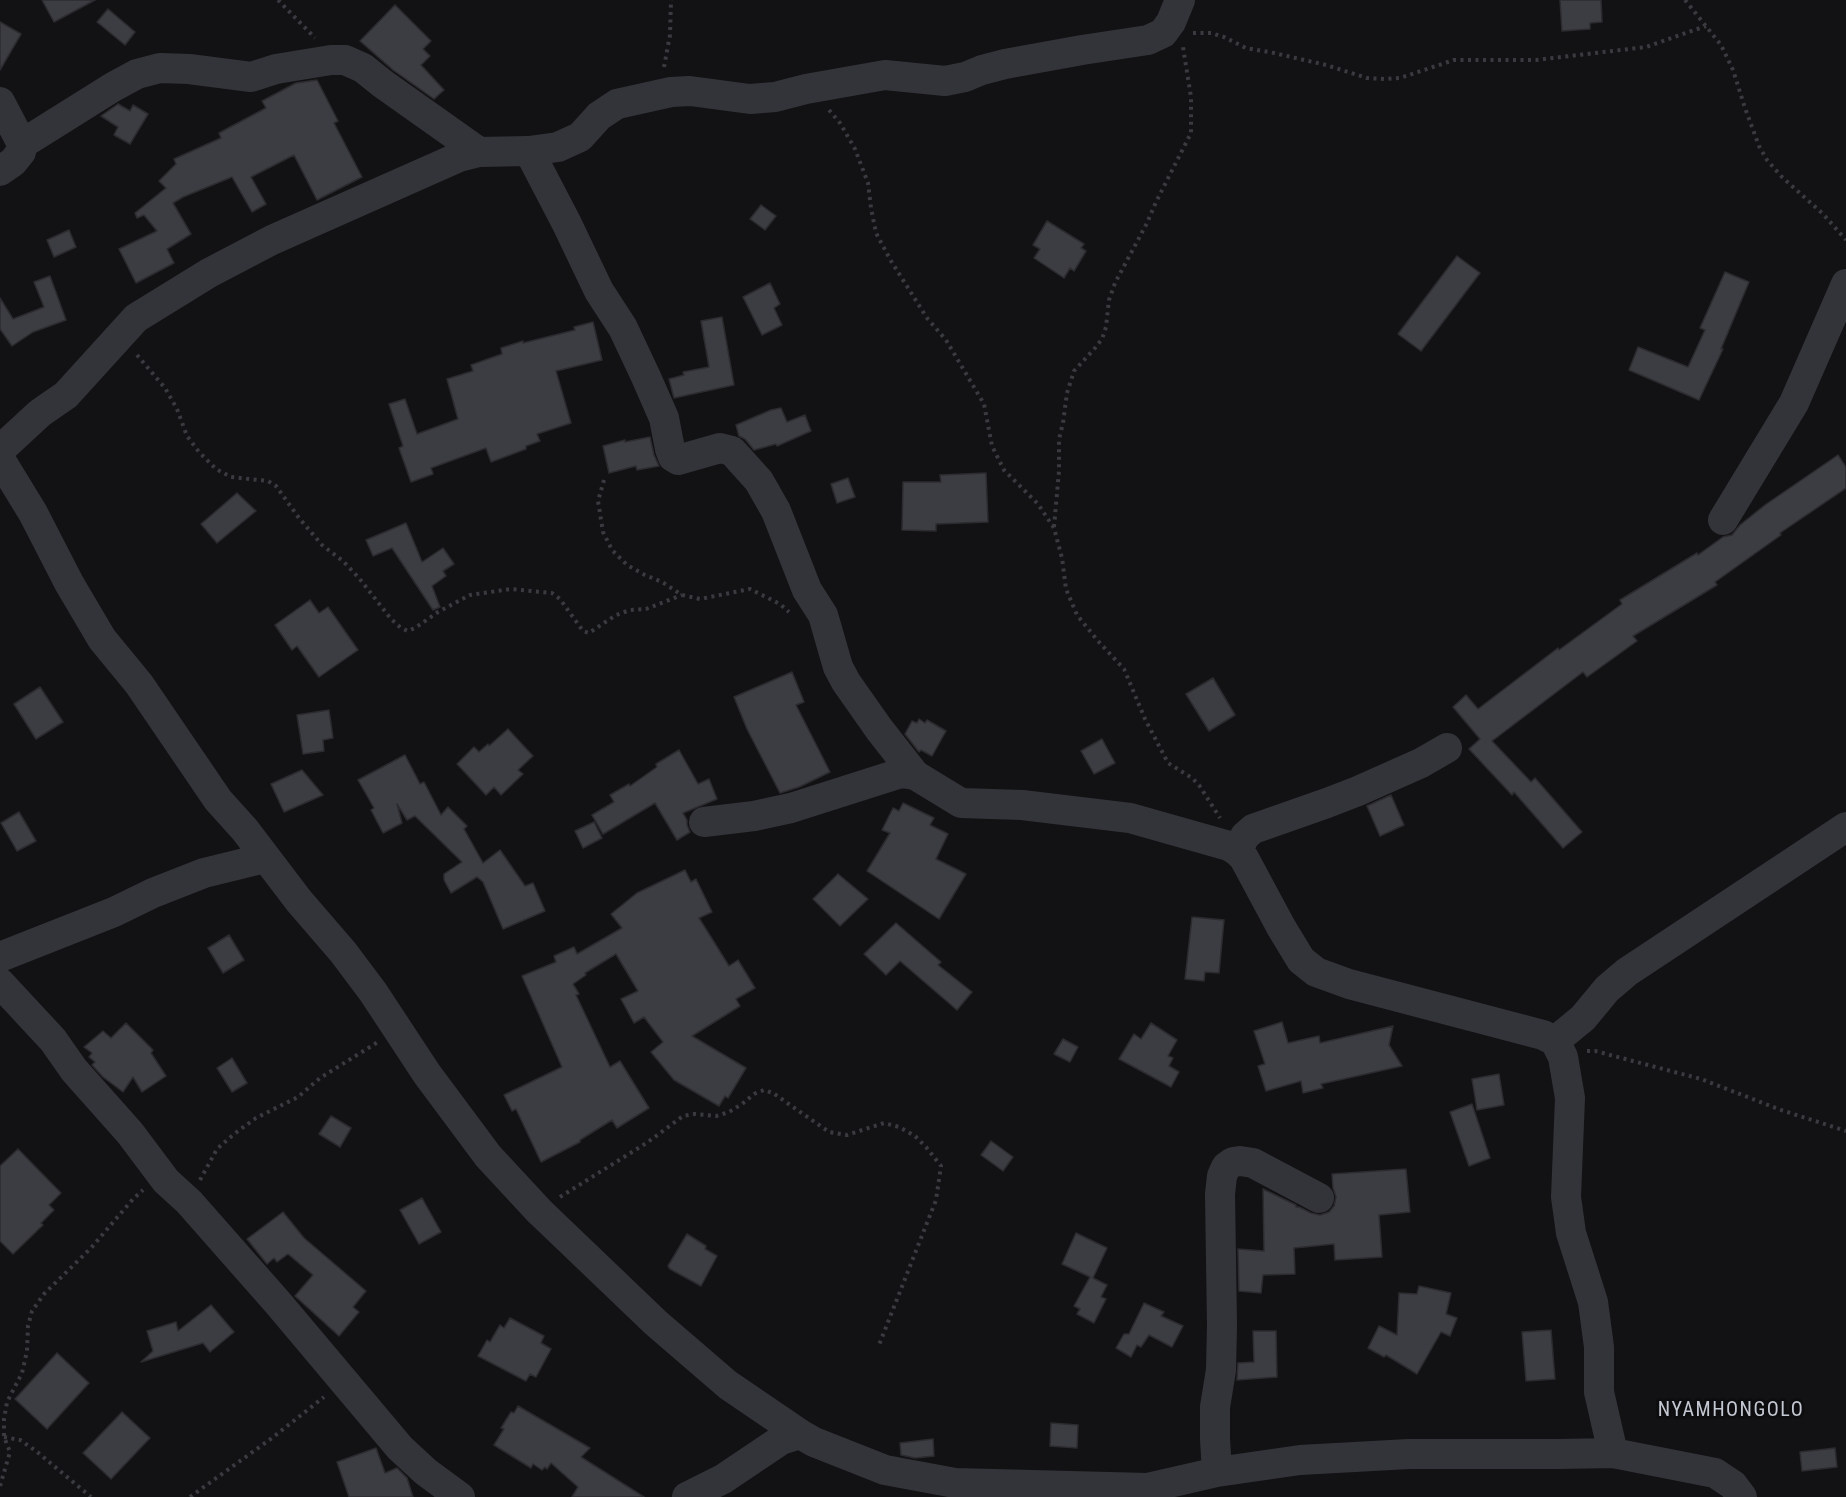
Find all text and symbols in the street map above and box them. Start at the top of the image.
district label: NYAMHONGOLO [1658,1399,1804,1423]

